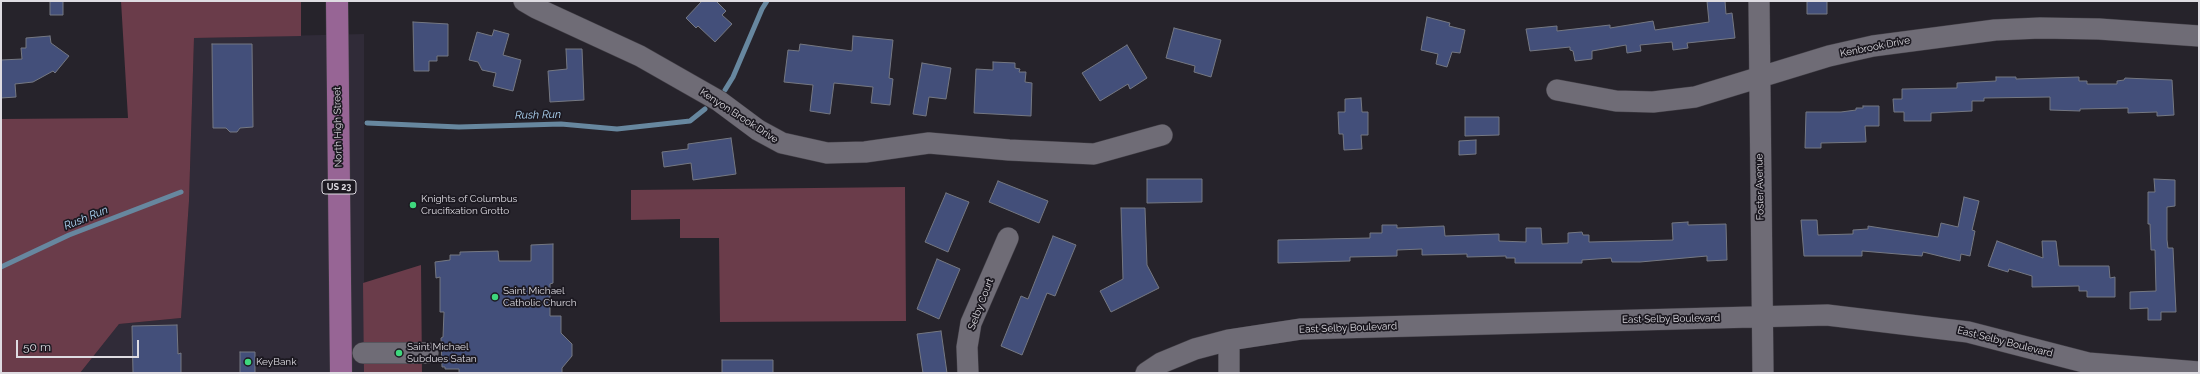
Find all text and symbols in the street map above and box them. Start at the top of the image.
street label: Kenbrook Drive [1839,34,1911,60]
street label: Kenyon Brook Drive [698,86,780,146]
street label: North High Street [331,87,345,167]
water label: Rush Run [515,108,561,122]
street label: Foster Avenue [1753,154,1767,220]
road number: US 23 [322,180,356,194]
place label: Knights of Columbus Crucifixation Grotto [421,193,517,216]
marker: Knights of Columbus Crucifixation Grotto [408,200,418,210]
water label: Rush Run [62,203,110,233]
street label: Selby Court [966,277,996,331]
place label: Saint Michael Catholic Church [503,285,577,308]
marker: Saint Michael Catholic Church [490,292,500,302]
street label: East Selby Boulevard [1622,312,1720,326]
street label: East Selby Boulevard [1299,320,1397,336]
street label: East Selby Boulevard [1956,324,2054,360]
scale bar [18,332,141,358]
text: 50 m [23,340,51,354]
place label: Saint Michael Subdues Satan [407,341,477,364]
marker: Saint Michael Subdues Satan [394,348,404,358]
place label: KeyBank [256,356,297,368]
marker: KeyBank [243,357,253,367]

